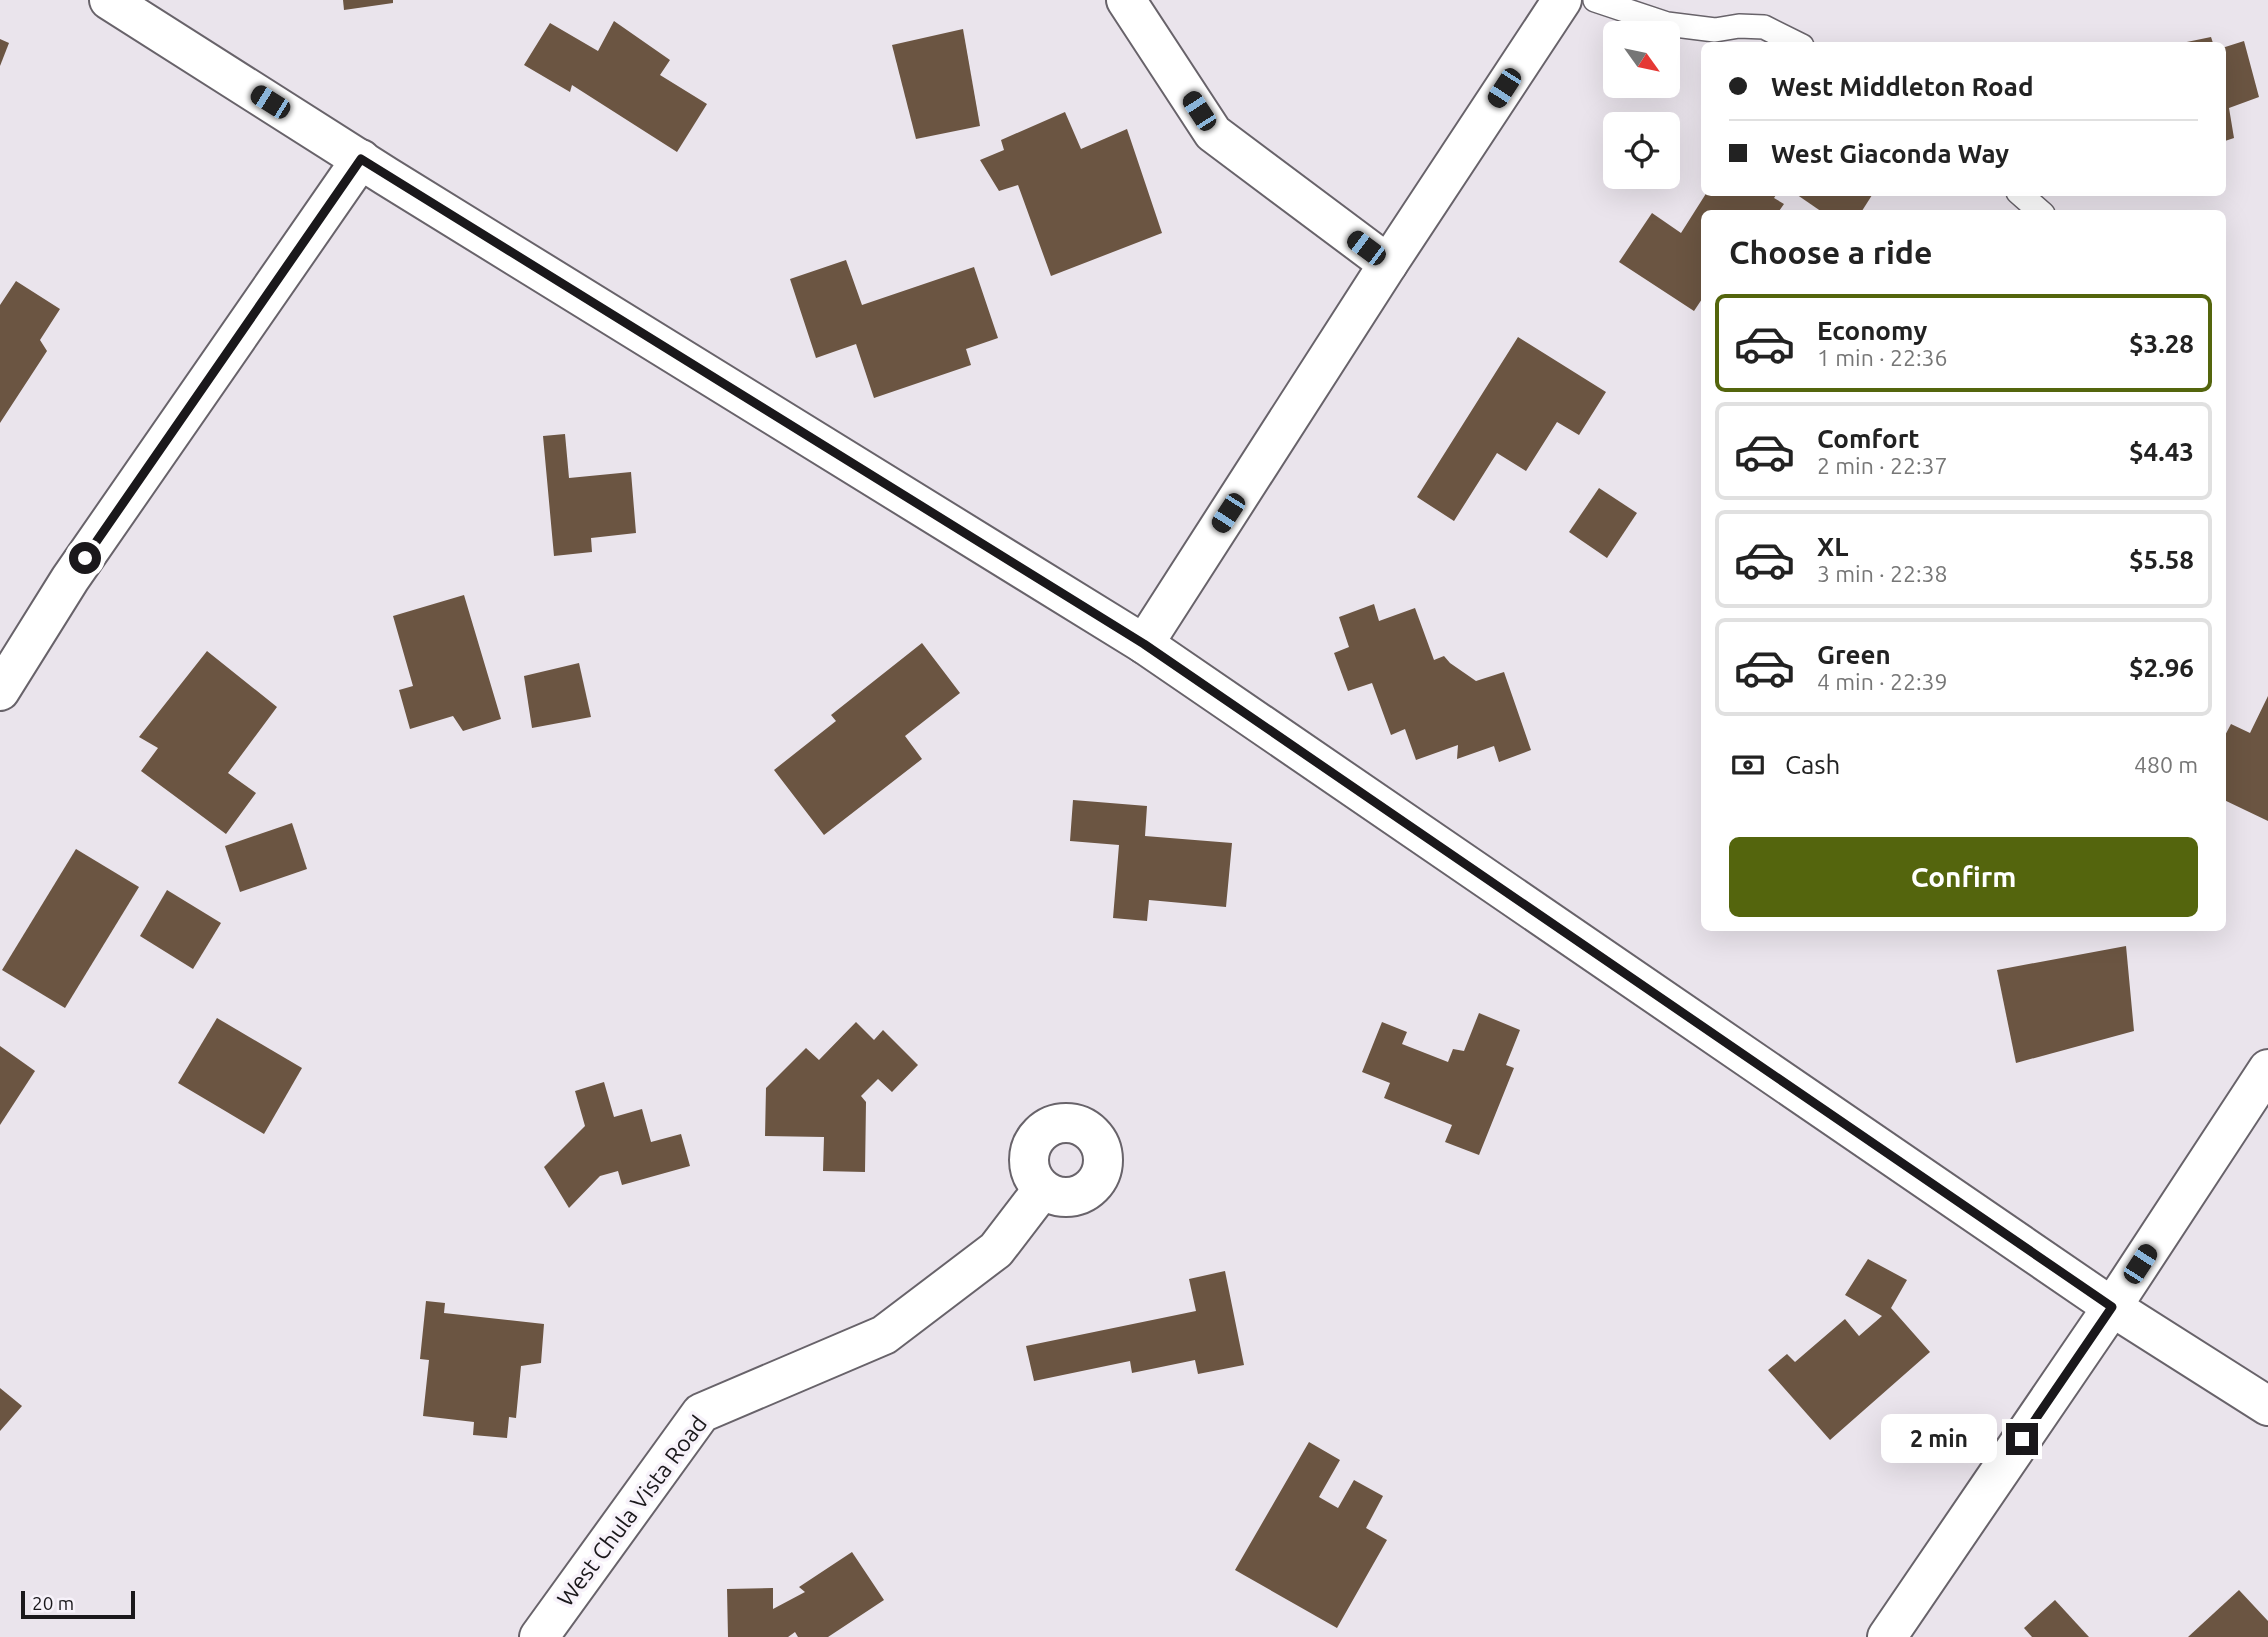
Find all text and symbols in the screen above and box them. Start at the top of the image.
north arrow [1603,21,1680,98]
map controls [1603,21,1680,189]
car [1484,65,1525,111]
text: West Middleton Road [1771,72,2033,101]
car [247,82,294,122]
car [1179,88,1220,134]
button: locate [1603,112,1680,189]
text: West Giaconda Way [1771,139,2009,168]
car [1343,227,1390,269]
text: Choose a ride [1729,234,1932,270]
icon: car [1733,312,1796,375]
text: Economy [1817,316,1927,345]
text: $3.28 [2129,329,2194,358]
text: 1 min · 22:36 [1817,345,1948,370]
icon: car [1733,420,1796,483]
text: Comfort [1817,424,1920,453]
text: $4.43 [2129,437,2194,466]
text: 2 min · 22:37 [1817,453,1948,478]
car [1208,490,1249,536]
icon: car [1733,528,1796,591]
text: XL [1817,532,1848,561]
route start [69,542,101,574]
text: $5.58 [2129,545,2194,574]
text: 3 min · 22:38 [1817,561,1948,586]
icon: car [1733,636,1796,699]
text: Green [1817,640,1891,669]
text: $2.96 [2129,653,2194,682]
text: 4 min · 22:39 [1817,669,1948,694]
icon: cash [1729,746,1767,784]
text: Cash [1785,750,1840,779]
text: 480 m [2134,752,2198,777]
button: Confirm [1729,837,2198,917]
car [2120,1241,2161,1287]
street label: West Chula Vista Road [552,1411,711,1611]
callout: 2 min [1882,1414,1997,1464]
route end [2006,1423,2038,1455]
text: 2 min [1910,1426,1968,1451]
scale bar [21,1588,135,1620]
text: 20 m [32,1592,74,1614]

